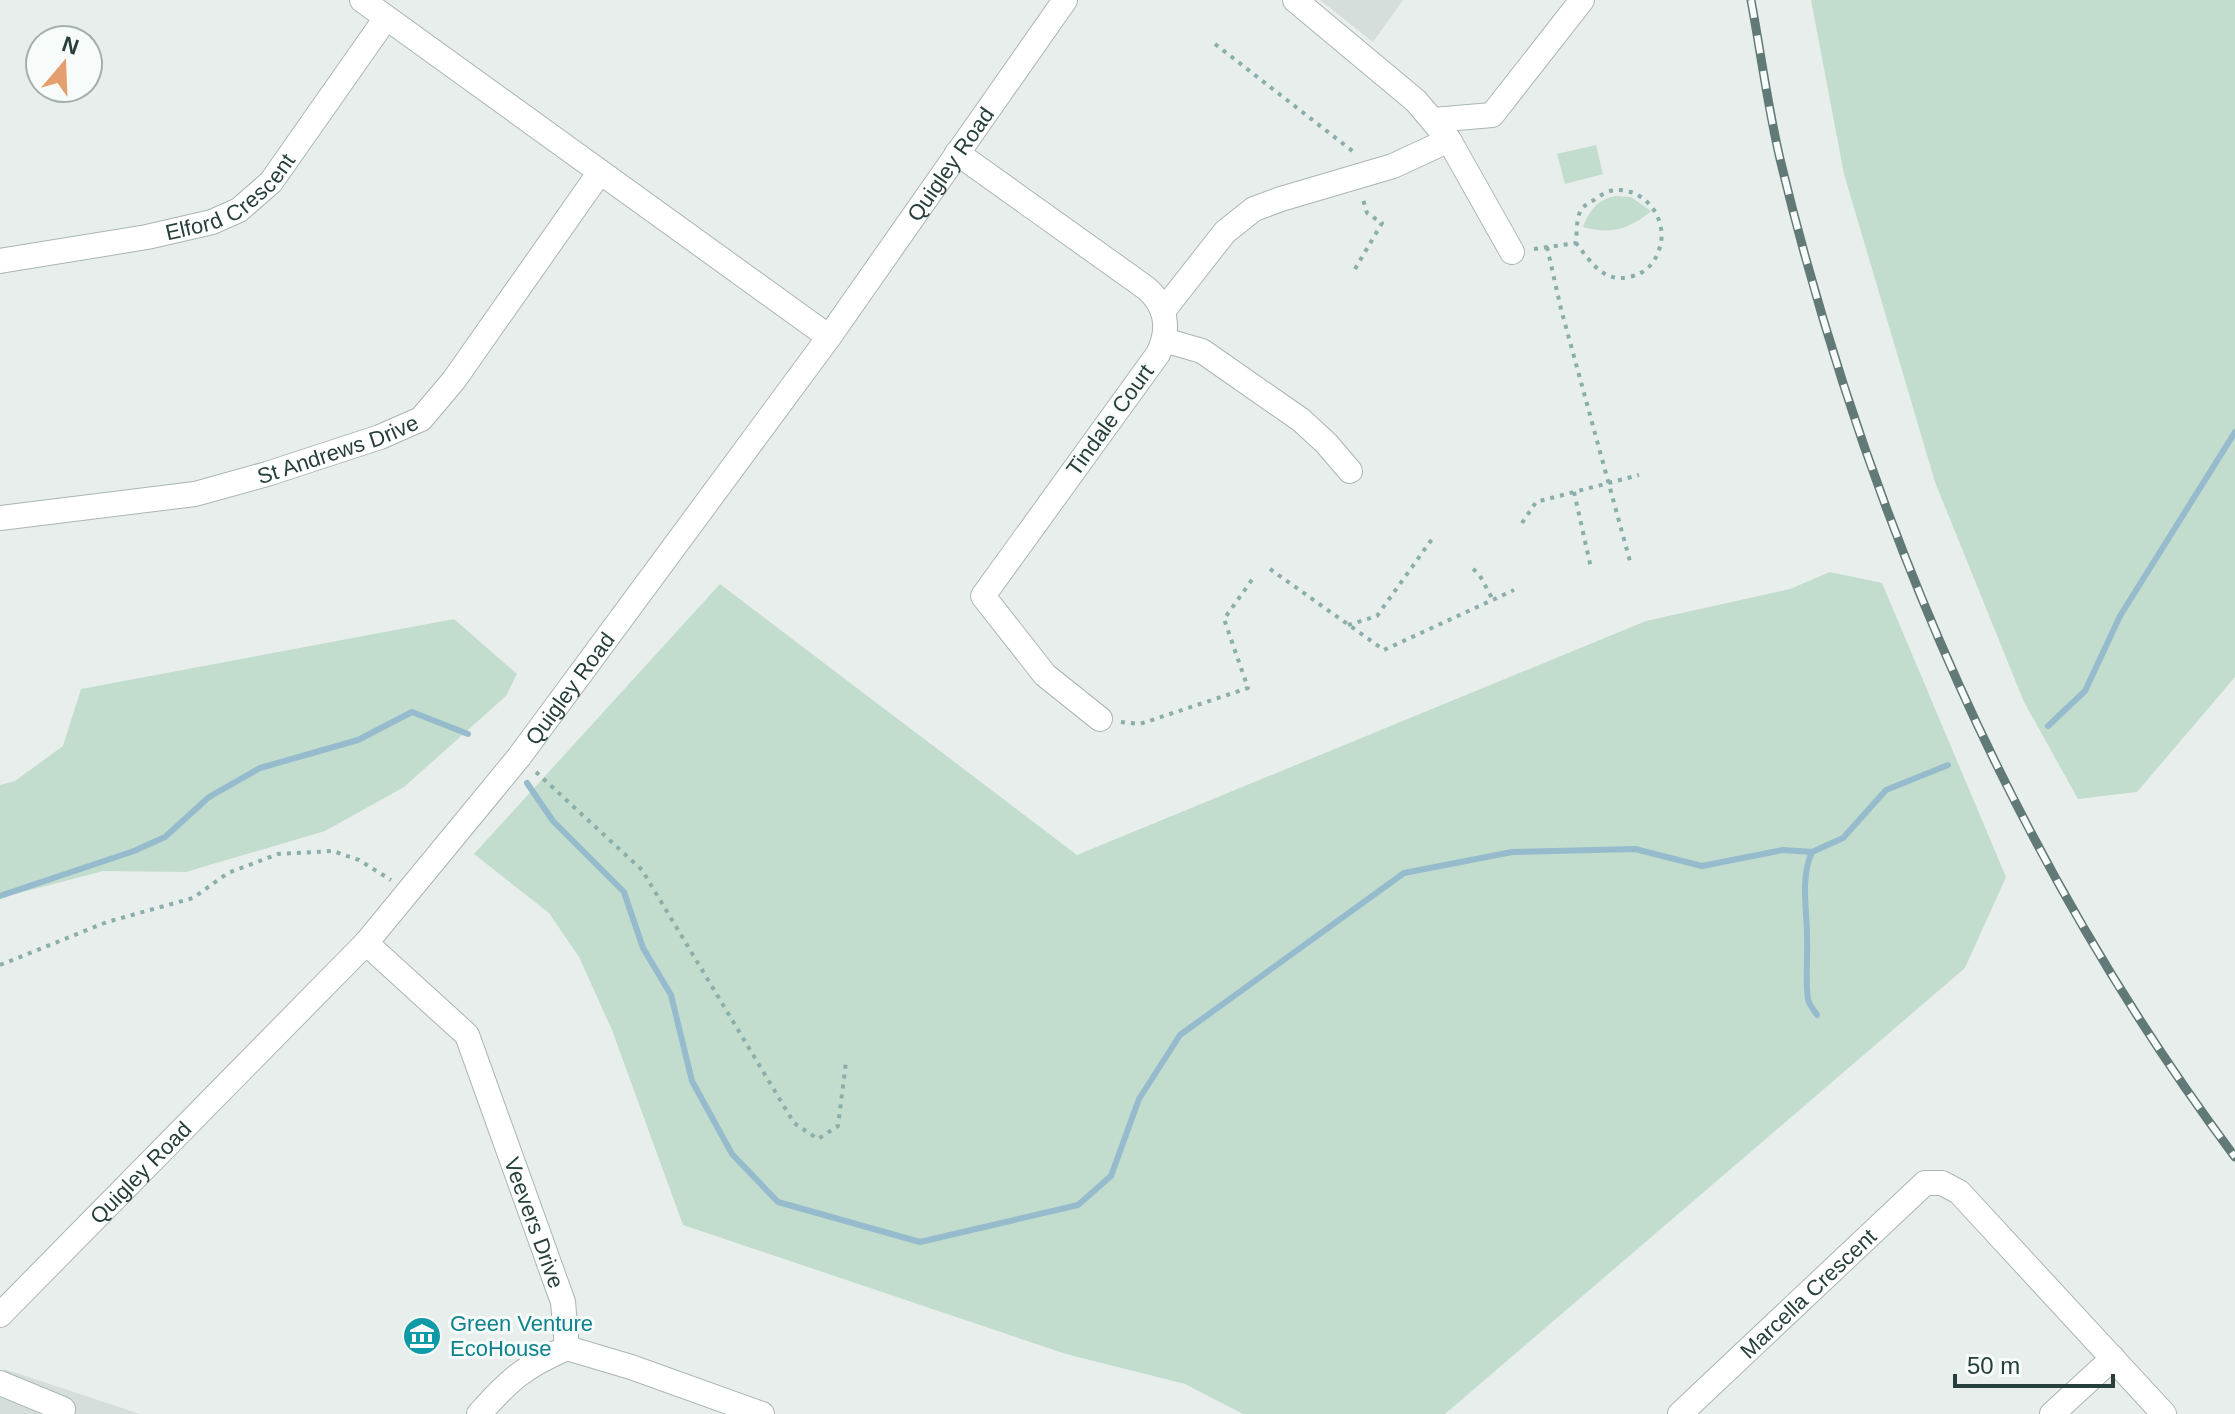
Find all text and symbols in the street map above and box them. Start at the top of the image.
north arrow [24,24,104,104]
text: N [59,31,82,60]
street label: Quigley Road [902,102,999,226]
street label: Elford Crescent [163,148,300,245]
street label: Tindale Court [1061,360,1159,480]
street label: St Andrews Drive [254,409,422,489]
street label: Quigley Road [520,627,619,749]
street label: Quigley Road [85,1116,196,1229]
street label: Veevers Drive [500,1154,569,1291]
street label: Marcella Crescent [1735,1223,1881,1363]
place label: Green Venture EcoHouse [450,1311,593,1361]
museum icon: Green Venture EcoHouse [401,1315,443,1357]
scale bar [1955,1338,2113,1388]
text: 50 m [1967,1352,2020,1379]

